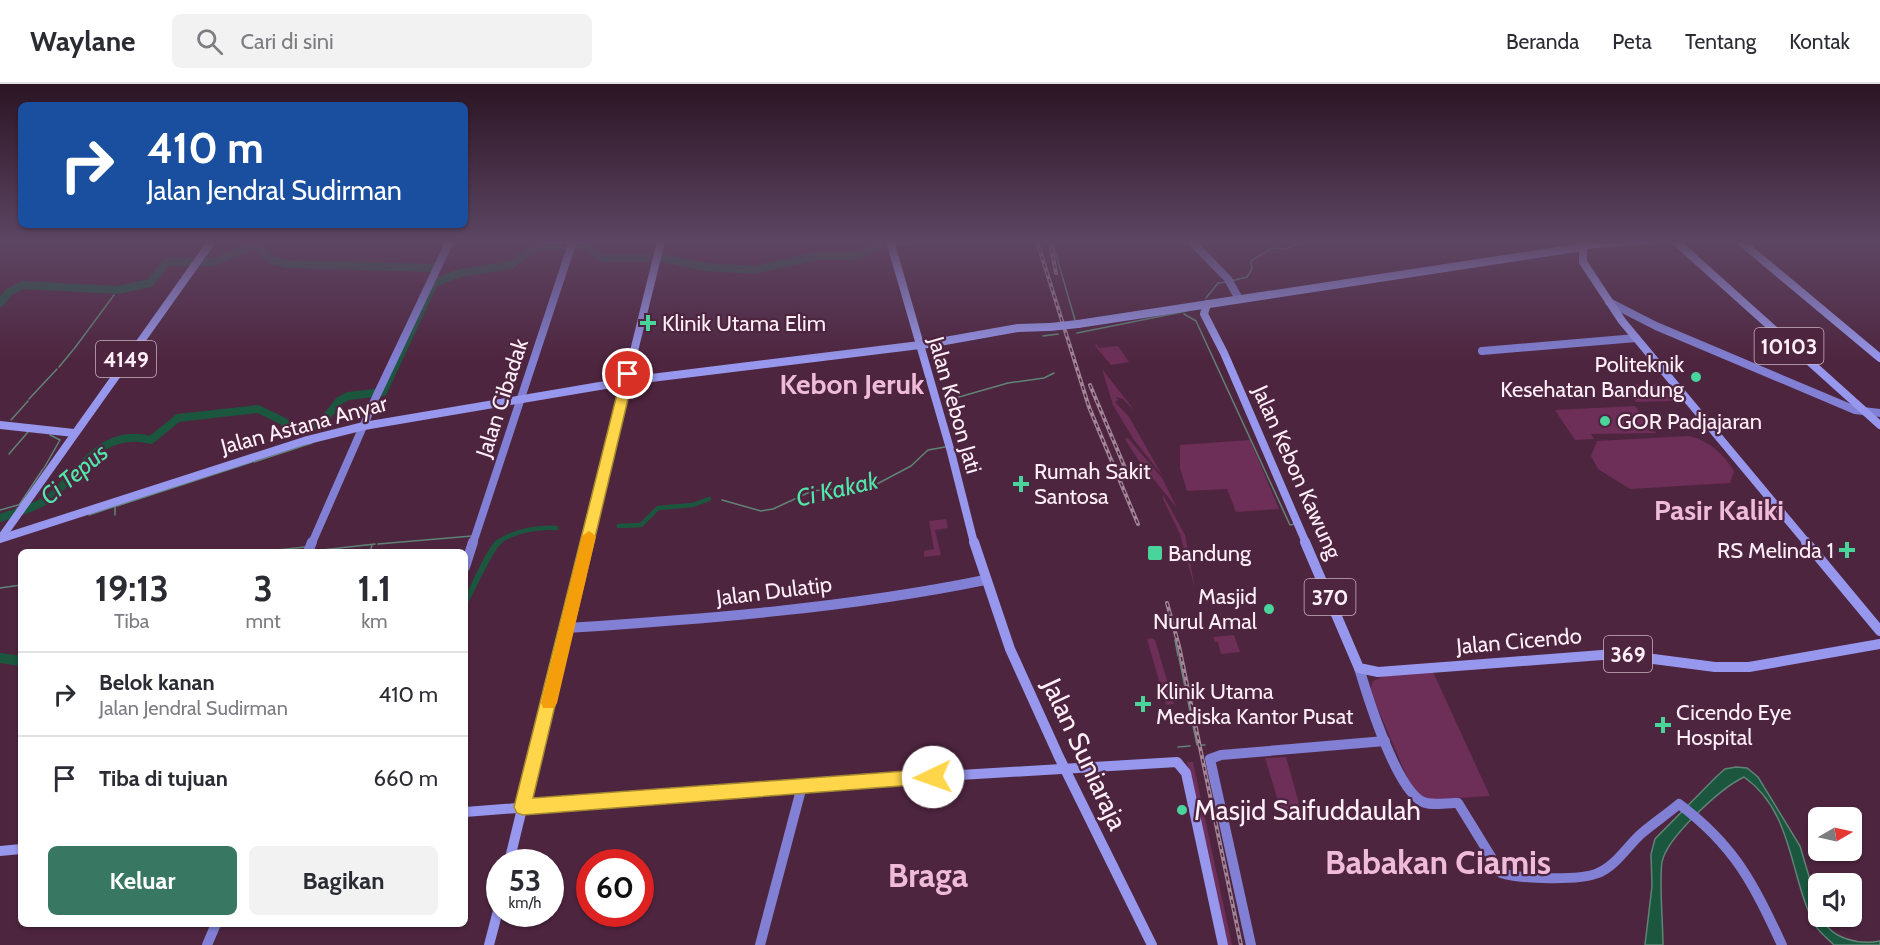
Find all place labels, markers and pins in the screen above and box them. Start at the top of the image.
place label: Klinik Utama Elim [662,310,826,337]
marker: Klinik Utama Elim [639,314,657,332]
pin [602,348,653,399]
place label: Politeknik Kesehatan Bandung [1500,351,1685,403]
marker: Politeknik Kesehatan Bandung [1689,370,1703,384]
place label: GOR Padjajaran [1617,408,1762,435]
marker: GOR Padjajaran [1598,414,1612,428]
place label: Rumah Sakit Santosa [1034,458,1151,510]
marker: Rumah Sakit Santosa [1012,475,1030,493]
place label: RS Melinda 1 [1717,537,1834,564]
place label: Bandung [1168,540,1252,567]
marker: RS Melinda 1 [1838,541,1856,559]
marker: Bandung [1146,544,1164,562]
place label: Masjid Nurul Amal [1153,583,1258,635]
marker: Masjid Nurul Amal [1262,602,1276,616]
place label: Klinik Utama Mediska Kantor Pusat [1156,678,1354,730]
marker: Klinik Utama Mediska Kantor Pusat [1134,695,1152,713]
place label: Cicendo Eye Hospital [1676,699,1792,751]
marker: Cicendo Eye Hospital [1654,716,1672,734]
place label: Masjid Saifuddaulah [1194,794,1421,827]
marker: Masjid Saifuddaulah [1175,803,1189,817]

